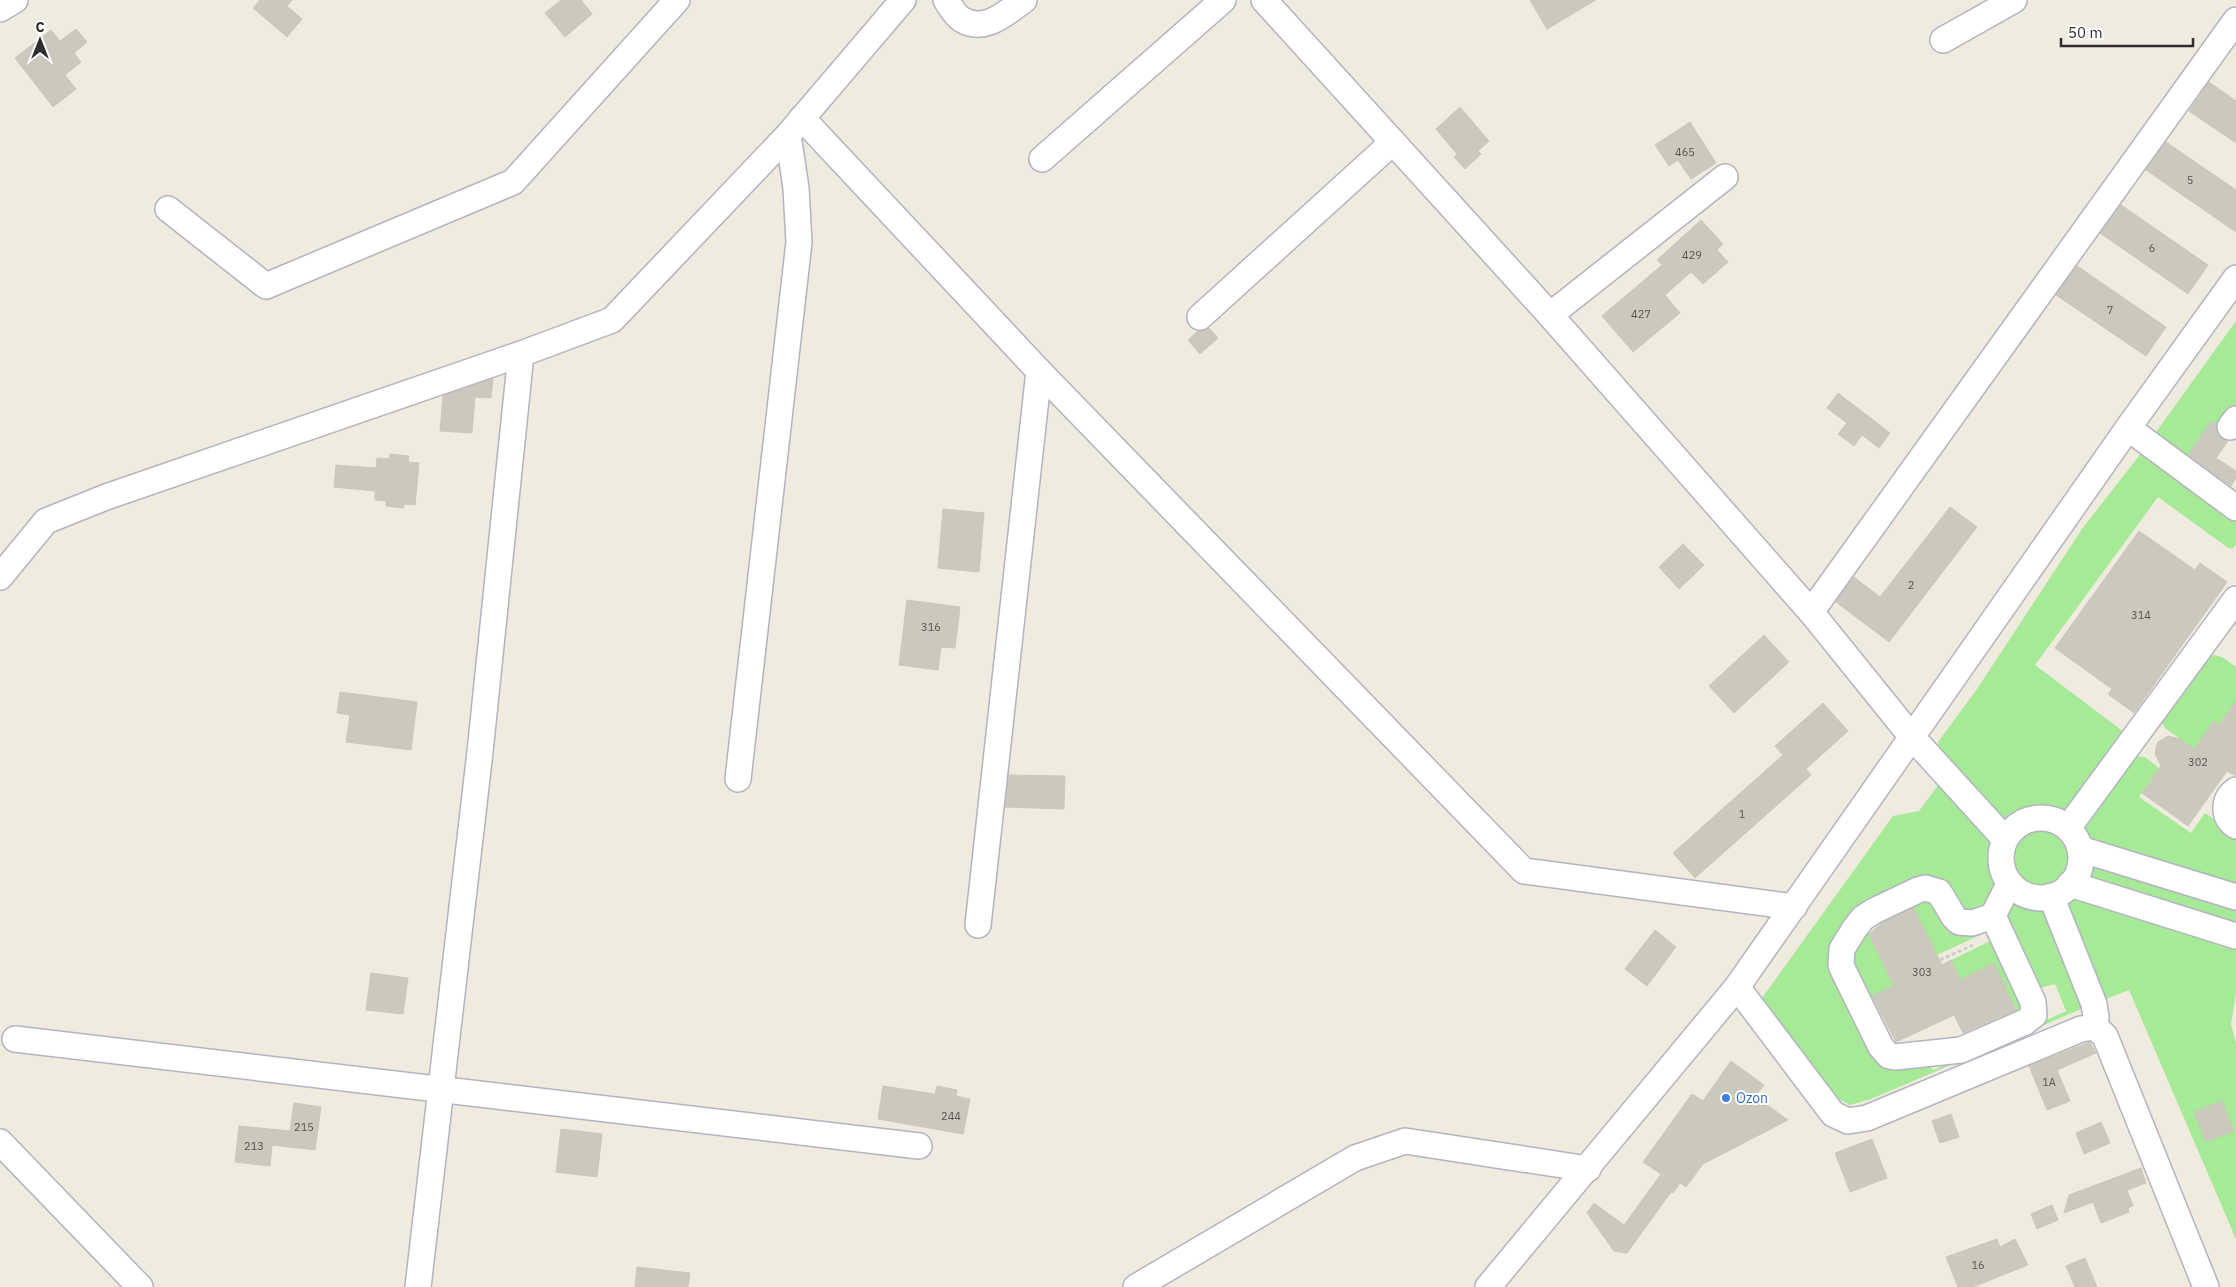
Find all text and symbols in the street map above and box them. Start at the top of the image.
north arrow [15,15,65,65]
scale bar [2061,15,2194,47]
text: С [35,18,45,36]
text: 50 m [2068,23,2103,42]
house number: 465 [1675,145,1695,159]
house number: 5 [2187,173,2193,187]
house number: 6 [2149,241,2155,255]
house number: 429 [1682,248,1702,262]
house number: 7 [2107,303,2113,317]
house number: 427 [1631,307,1651,321]
house number: 2 [1908,578,1914,592]
house number: 314 [2131,608,2151,622]
house number: 316 [921,620,941,634]
house number: 302 [2188,755,2208,769]
house number: 1 [1739,807,1746,821]
house number: 303 [1912,965,1932,979]
house number: 1А [2042,1075,2056,1089]
place label: Ozon [1736,1089,1768,1107]
marker: Ozon [1720,1092,1732,1104]
house number: 244 [941,1109,961,1123]
house number: 215 [294,1120,314,1134]
house number: 213 [244,1139,264,1153]
house number: 16 [1971,1258,1985,1272]

